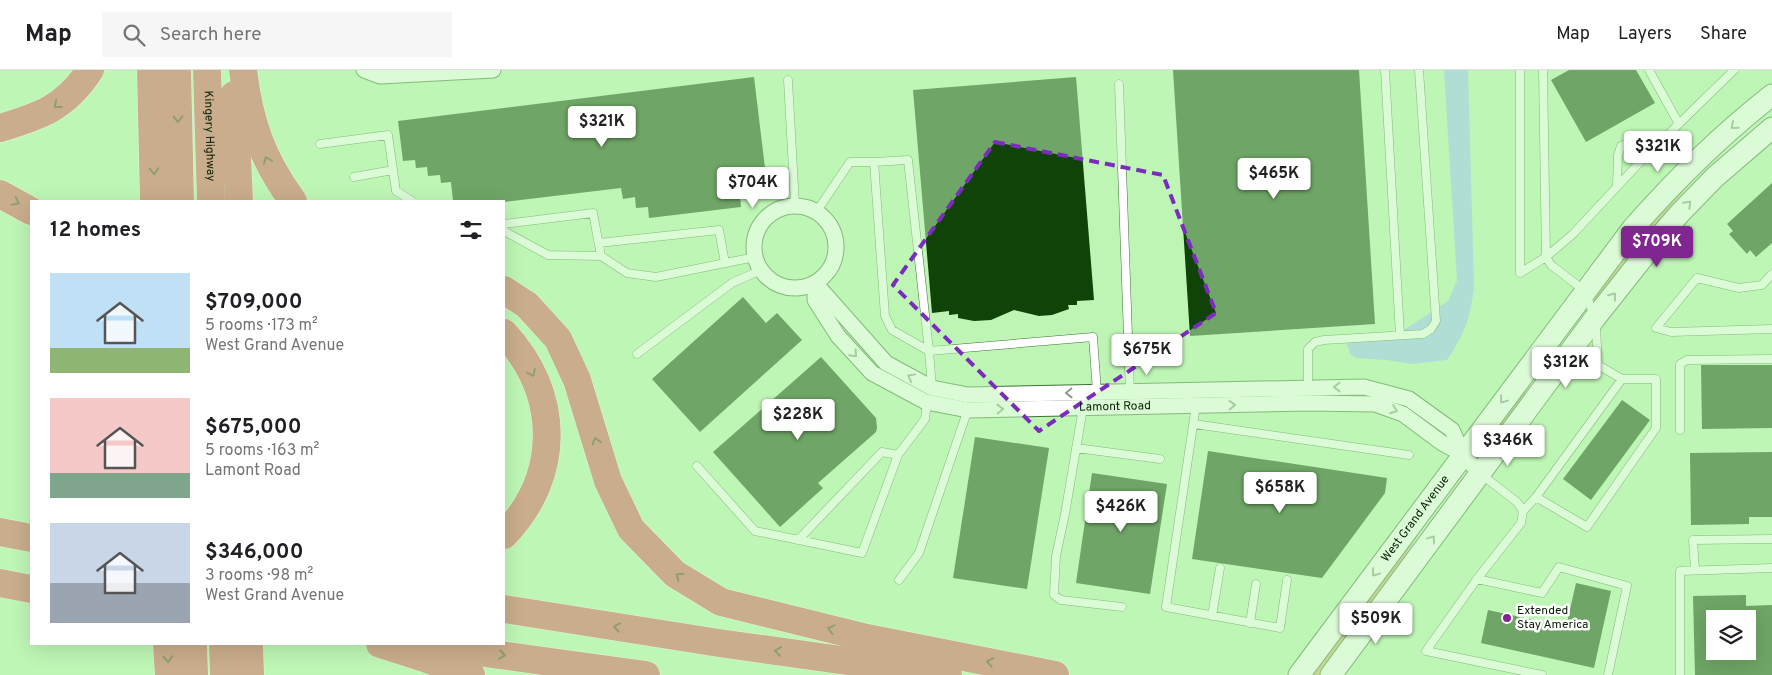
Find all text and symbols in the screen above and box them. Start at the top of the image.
search box [102,12,452,57]
text: Map [25,20,72,50]
icon: search [120,21,148,49]
text: Search here [160,23,261,47]
text: Map [1556,23,1590,46]
text: Layers [1618,23,1672,46]
text: Share [1700,23,1747,46]
street label: Kingery Highway [200,90,218,182]
one-way arrow [53,99,63,108]
pin: $321K [567,106,637,148]
text: $321K [579,112,625,132]
one-way arrow [173,115,183,123]
one-way arrow [1731,120,1740,129]
pin: $321K [1623,131,1693,173]
text: $321K [1635,137,1681,157]
one-way arrow [263,156,273,165]
pin: $465K [1239,158,1309,200]
text: $465K [1249,164,1299,184]
pin: $704K [718,166,788,209]
one-way arrow [148,167,159,175]
text: $704K [728,173,778,193]
one-way arrow [11,196,20,206]
one-way arrow [1683,201,1692,210]
icon: filters [457,216,485,244]
text: 12 homes [50,217,141,244]
pin: $709K [1622,226,1692,268]
text: $709K [1632,232,1682,252]
text: $709,000 [205,289,303,316]
icon: home [90,293,150,353]
one-way arrow [1607,293,1615,302]
text: 5 rooms · 173 m² [205,316,318,336]
pin: $675K [1112,334,1182,376]
text: West Grand Avenue [205,336,344,356]
text: $675K [1122,340,1172,360]
pin: $312K [1531,346,1601,389]
one-way arrow [848,348,857,357]
text: $312K [1543,353,1589,373]
one-way arrow [525,368,536,377]
one-way arrow [907,373,916,383]
one-way arrow [1333,382,1340,392]
one-way arrow [1065,388,1073,398]
one-way arrow [1501,394,1509,403]
pin: $228K [763,398,833,441]
street label: Lamont Road [1079,398,1151,416]
one-way arrow [1229,400,1237,411]
one-way arrow [996,404,1004,414]
one-way arrow [1389,404,1397,414]
text: $228K [773,405,823,425]
text: $675,000 [205,414,302,441]
icon: home [90,418,150,478]
pin: $346K [1473,424,1543,467]
text: $346K [1483,431,1533,451]
one-way arrow [591,438,601,446]
text: 5 rooms · 163 m² [205,441,319,461]
text: Lamont Road [205,461,301,481]
pin: $658K [1245,472,1315,514]
street label: West Grand Avenue [1378,472,1453,565]
text: $658K [1255,478,1305,498]
pin: $426K [1086,490,1156,533]
text: $426K [1096,497,1146,517]
one-way arrow [1426,536,1434,545]
text: $346,000 [205,539,303,566]
icon: home [90,543,150,603]
text: 3 rooms · 98 m² [205,566,313,586]
one-way arrow [1372,567,1381,577]
one-way arrow [675,573,685,582]
text: West Grand Avenue [205,586,344,606]
pin: $509K [1341,602,1411,645]
place label: Extended Stay America [1517,603,1588,633]
text: $509K [1350,609,1402,629]
map controls [1706,610,1756,660]
button: layers [1706,610,1756,660]
marker: Extended Stay America [1501,612,1513,624]
one-way arrow [613,622,622,632]
one-way arrow [827,624,836,635]
one-way arrow [774,646,782,657]
one-way arrow [498,649,506,660]
one-way arrow [162,656,173,664]
one-way arrow [986,657,995,667]

